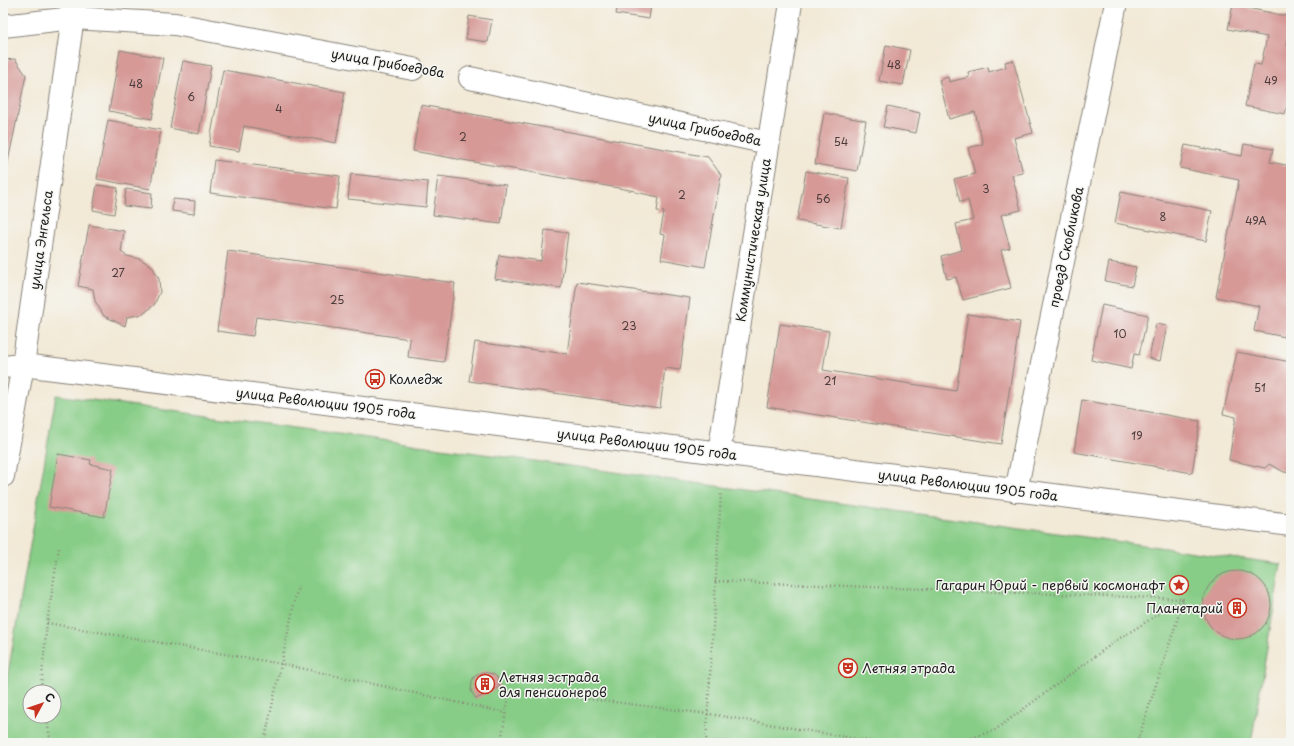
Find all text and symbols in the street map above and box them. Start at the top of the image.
street label: улица Грибоедова [330,43,447,82]
house number: 48 [887,56,901,73]
house number: 49 [1264,72,1278,89]
house number: 48 [129,75,143,92]
house number: 6 [187,88,195,105]
house number: 4 [275,100,283,117]
street label: улица Грибоедова [647,107,764,150]
house number: 2 [459,128,467,145]
house number: 54 [834,133,848,150]
street label: Коммунистическая улица [730,156,775,323]
house number: 3 [982,180,990,197]
street label: проезд Скобликова [1043,184,1088,309]
house number: 2 [678,186,686,203]
street label: улица Энгельса [24,188,57,291]
house number: 56 [816,190,831,207]
house number: 8 [1160,208,1167,225]
house number: 49А [1245,212,1267,229]
house number: 27 [111,264,125,281]
house number: 25 [330,291,344,308]
house number: 23 [622,317,636,334]
house number: 10 [1114,325,1126,342]
bus stop icon: Колледж [364,368,386,390]
place label: Колледж [389,369,443,388]
house number: 21 [824,372,836,389]
house number: 51 [1254,379,1266,396]
street label: улица Революции 1905 года [235,382,418,423]
street label: улица Революции 1905 года [556,423,739,464]
house number: 19 [1131,427,1143,444]
street label: улица Революции 1905 года [877,464,1060,505]
place icon: Гагарин Юрий - первый космонафт [1168,574,1190,596]
place label: Гагарин Юрий - первый космонафт [935,575,1166,594]
building icon: Планетарий [1226,597,1248,619]
place label: Планетарий [1146,598,1223,617]
theatre icon: Летняя этрада [837,657,859,679]
place label: Летняя этрада [862,658,956,677]
place label: Летняя эстрада для пенсионеров [499,667,607,701]
building icon: Летняя эстрада для пенсионеров [474,673,496,695]
north arrow [22,684,62,724]
text: С [41,689,59,706]

